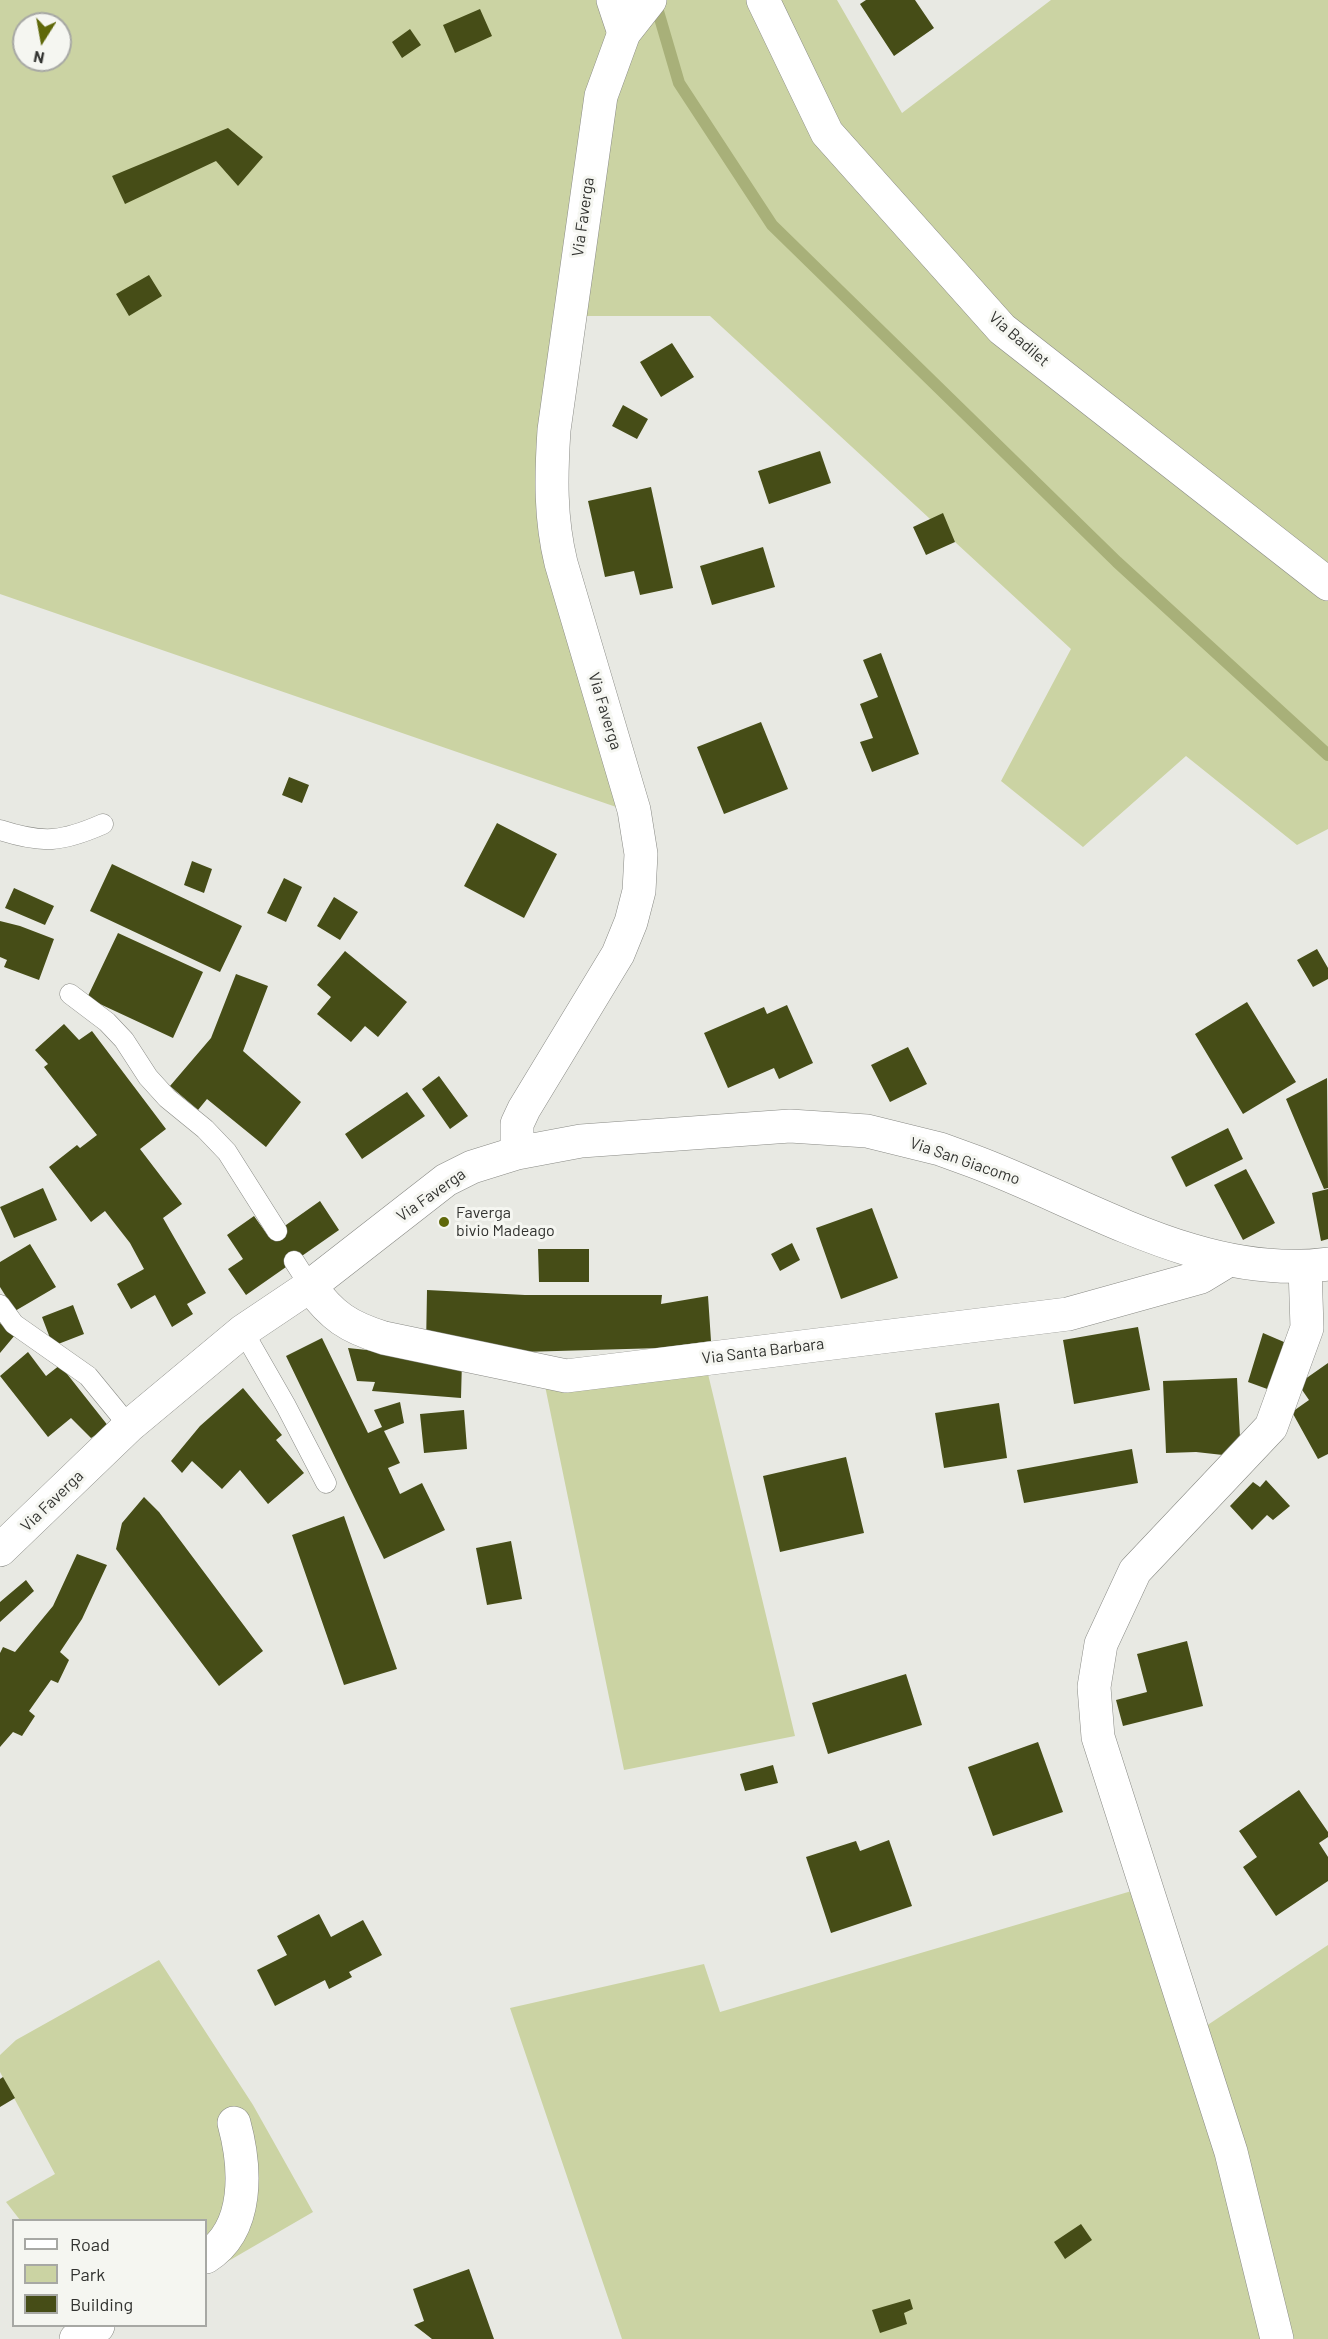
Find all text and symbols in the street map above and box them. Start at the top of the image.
north arrow [12,12,72,72]
text: N [32,48,46,69]
street label: Via Faverga [568,176,598,258]
street label: Via Badilet [985,308,1053,370]
street label: Via Faverga [584,670,626,752]
street label: Via San Giacomo [907,1133,1023,1189]
street label: Via Faverga [393,1164,469,1226]
place label: Faverga bivio Madeago [456,1203,555,1241]
marker: Faverga bivio Madeago [437,1215,451,1229]
street label: Via Santa Barbara [701,1334,825,1368]
street label: Via Faverga [17,1466,87,1536]
legend [12,2219,207,2327]
text: Road [70,2233,110,2255]
text: Park [70,2263,105,2285]
text: Building [70,2293,133,2315]

